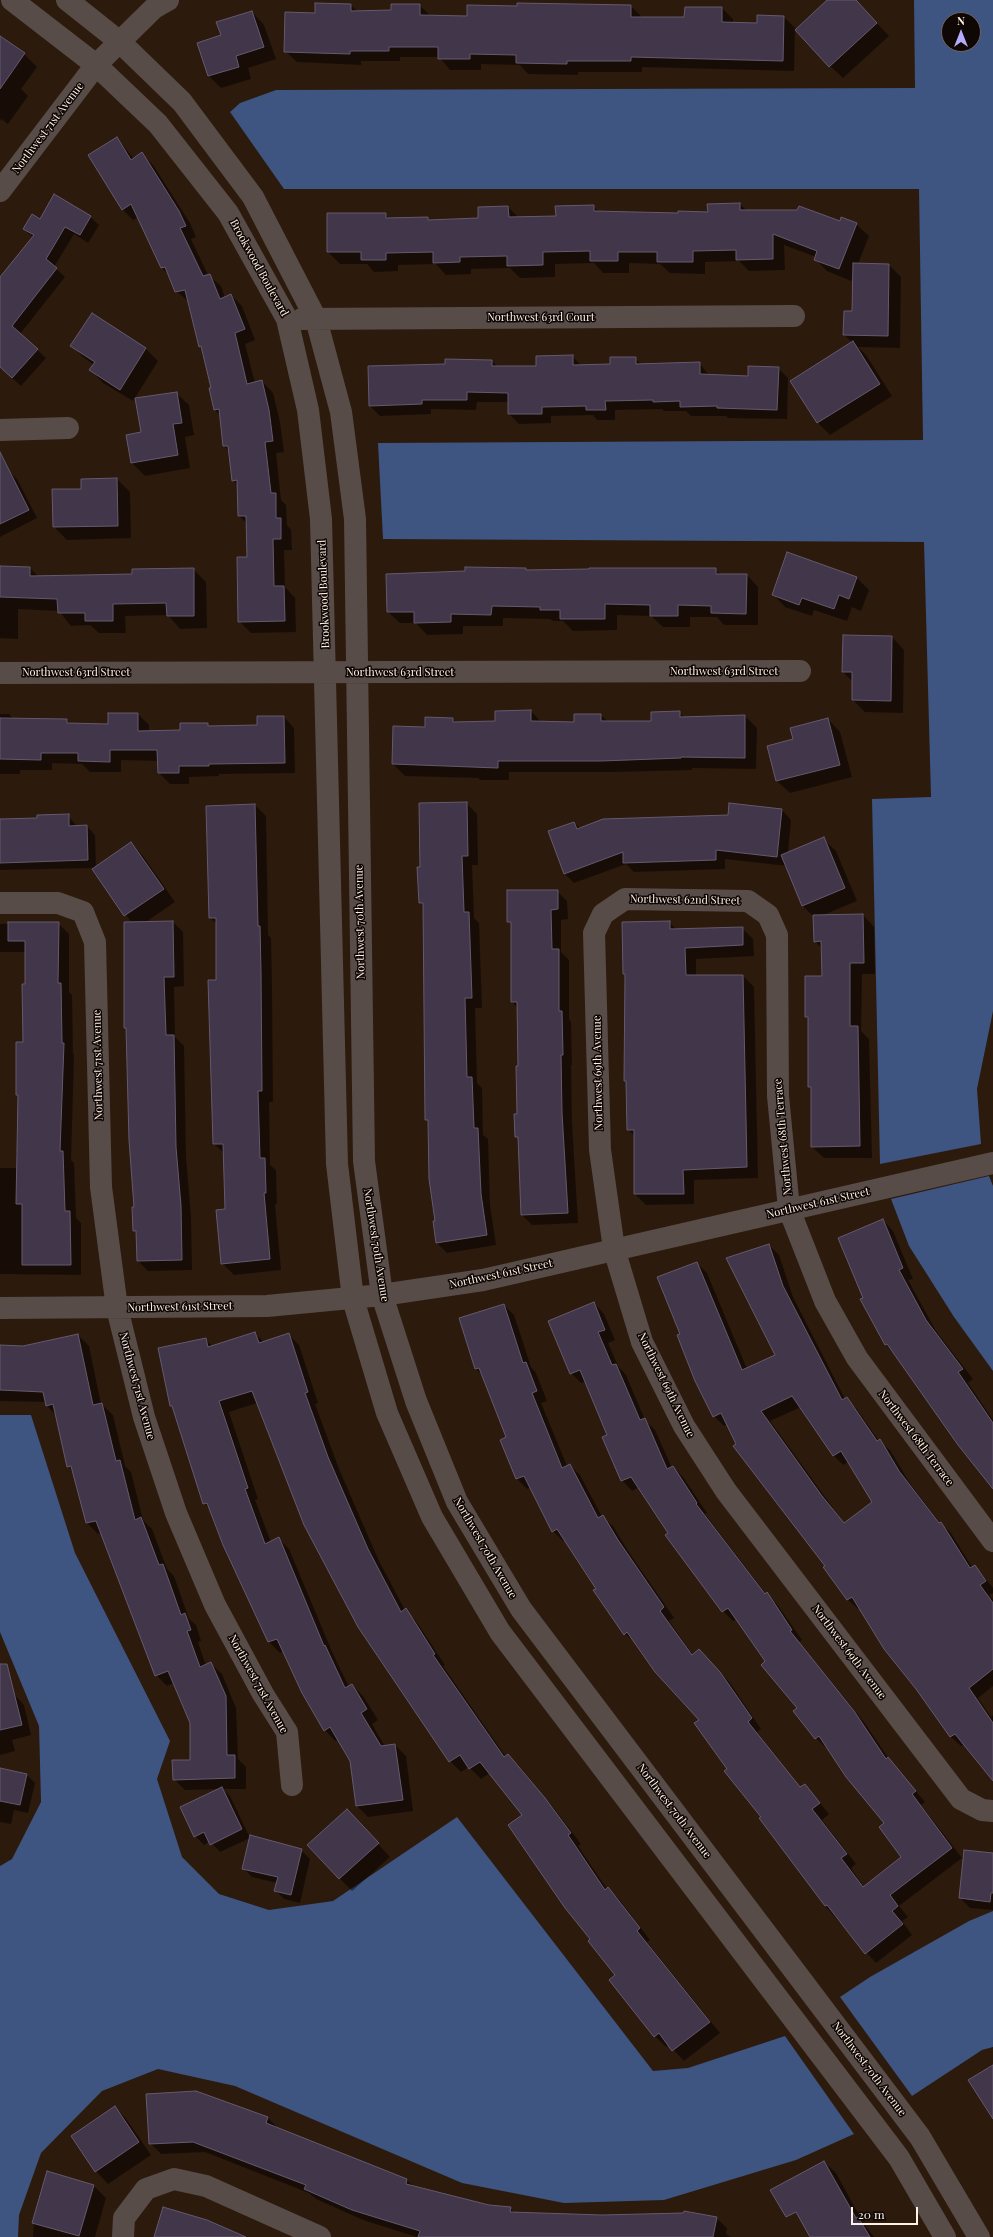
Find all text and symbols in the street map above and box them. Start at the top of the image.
north arrow [941,12,981,52]
text: N [957,13,965,28]
street label: Northwest 71st Avenue [9,80,87,176]
street label: Brookwood Boulevard [227,217,291,319]
street label: Northwest 63rd Court [487,311,595,325]
street label: Brookwood Boulevard [316,539,332,649]
street label: Northwest 63rd Street [670,665,778,679]
street label: Northwest 63rd Street [22,666,130,680]
street label: Northwest 63rd Street [346,666,454,680]
street label: Northwest 70th Avenue [352,865,368,979]
street label: Northwest 62nd Street [630,892,740,908]
street label: Northwest 71st Avenue [90,1010,106,1120]
street label: Northwest 69th Avenue [590,1015,606,1131]
street label: Northwest 68th Terrace [771,1078,795,1196]
street label: Northwest 61st Street [765,1185,871,1221]
street label: Northwest 70th Avenue [361,1187,391,1303]
street label: Northwest 61st Street [448,1257,554,1291]
street label: Northwest 61st Street [127,1299,233,1315]
street label: Northwest 69th Avenue [635,1330,697,1440]
street label: Northwest 71st Avenue [116,1331,158,1441]
street label: Northwest 68th Terrace [876,1387,956,1489]
street label: Northwest 70th Avenue [451,1495,519,1601]
street label: Northwest 69th Avenue [809,1602,889,1702]
street label: Northwest 71st Avenue [225,1632,291,1736]
street label: Northwest 70th Avenue [634,1761,714,1861]
street label: Northwest 70th Avenue [829,2019,909,2119]
scale bar [853,2199,920,2225]
text: 20 m [858,2206,885,2222]

